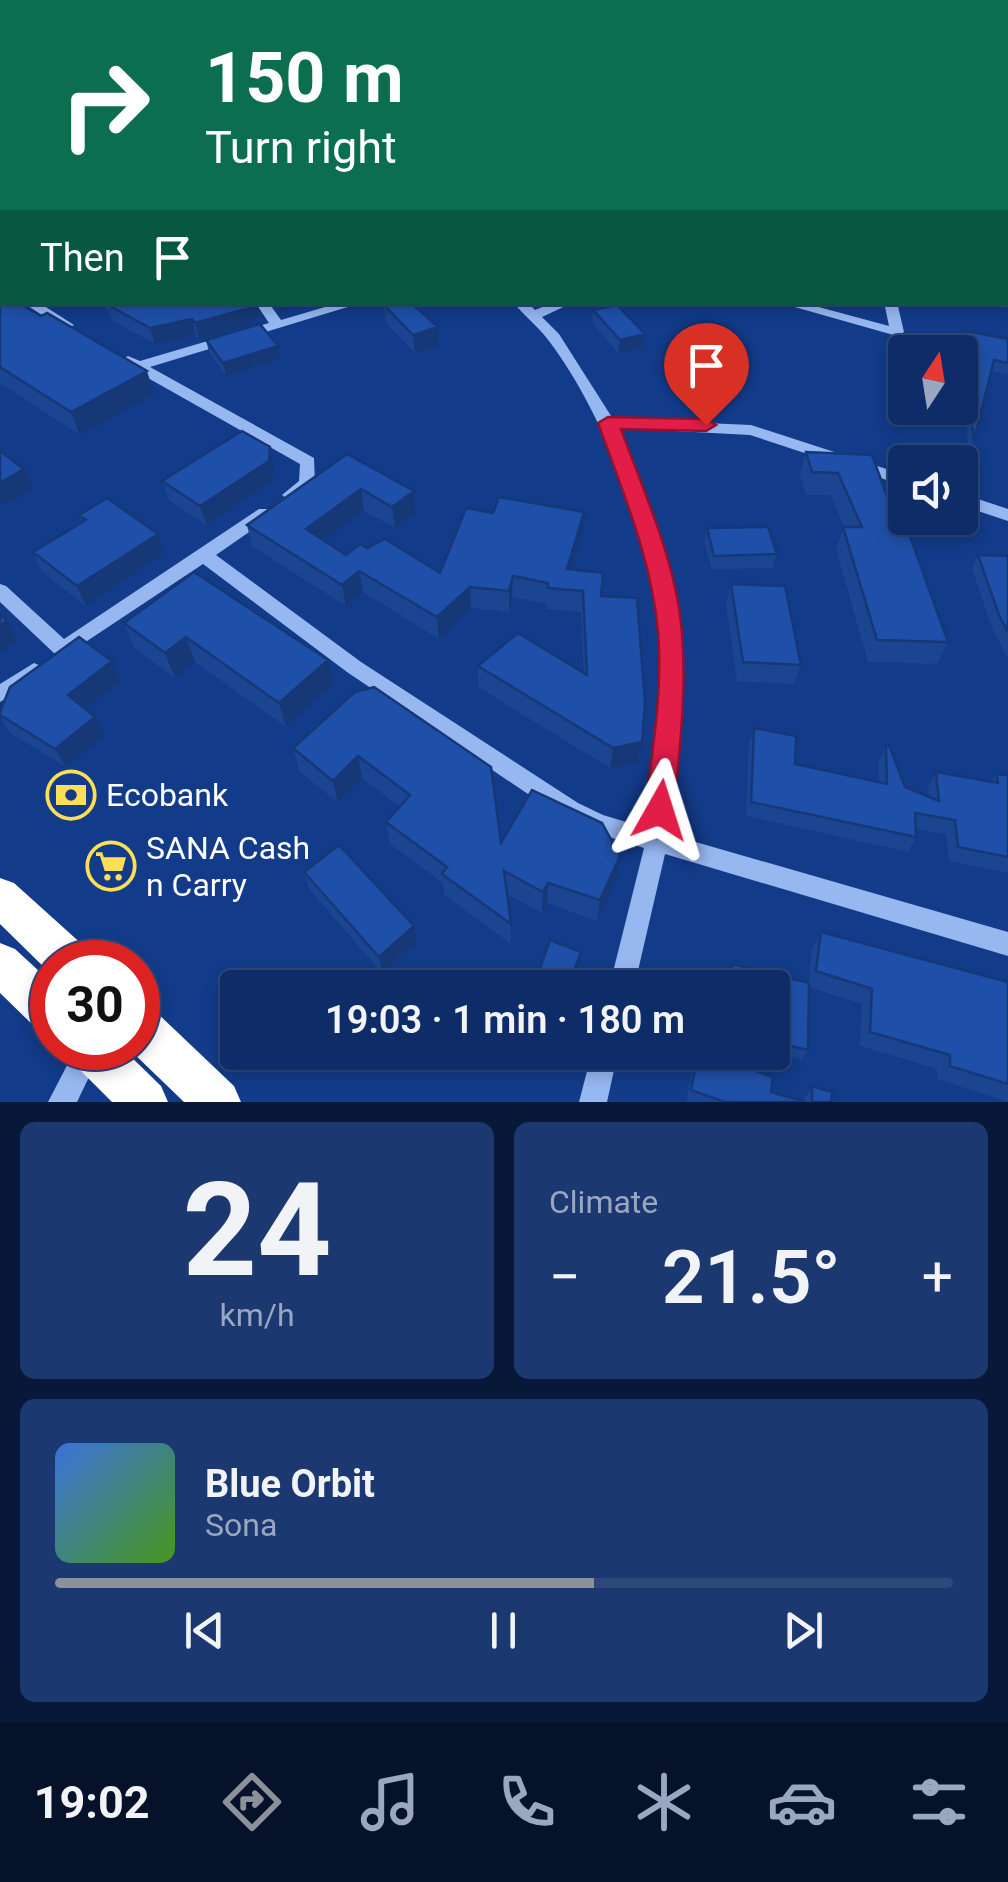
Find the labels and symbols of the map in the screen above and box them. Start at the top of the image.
pin [664,323,749,426]
north arrow [888,335,978,425]
position arrow [608,758,712,862]
bank icon: Ecobank [45,769,97,821]
place label: Ecobank [106,776,229,814]
place label: SANA Cash n Carry [146,829,310,904]
supermarket icon: SANA Cash n Carry [85,840,137,892]
speed limit sign: 30 [30,940,160,1070]

